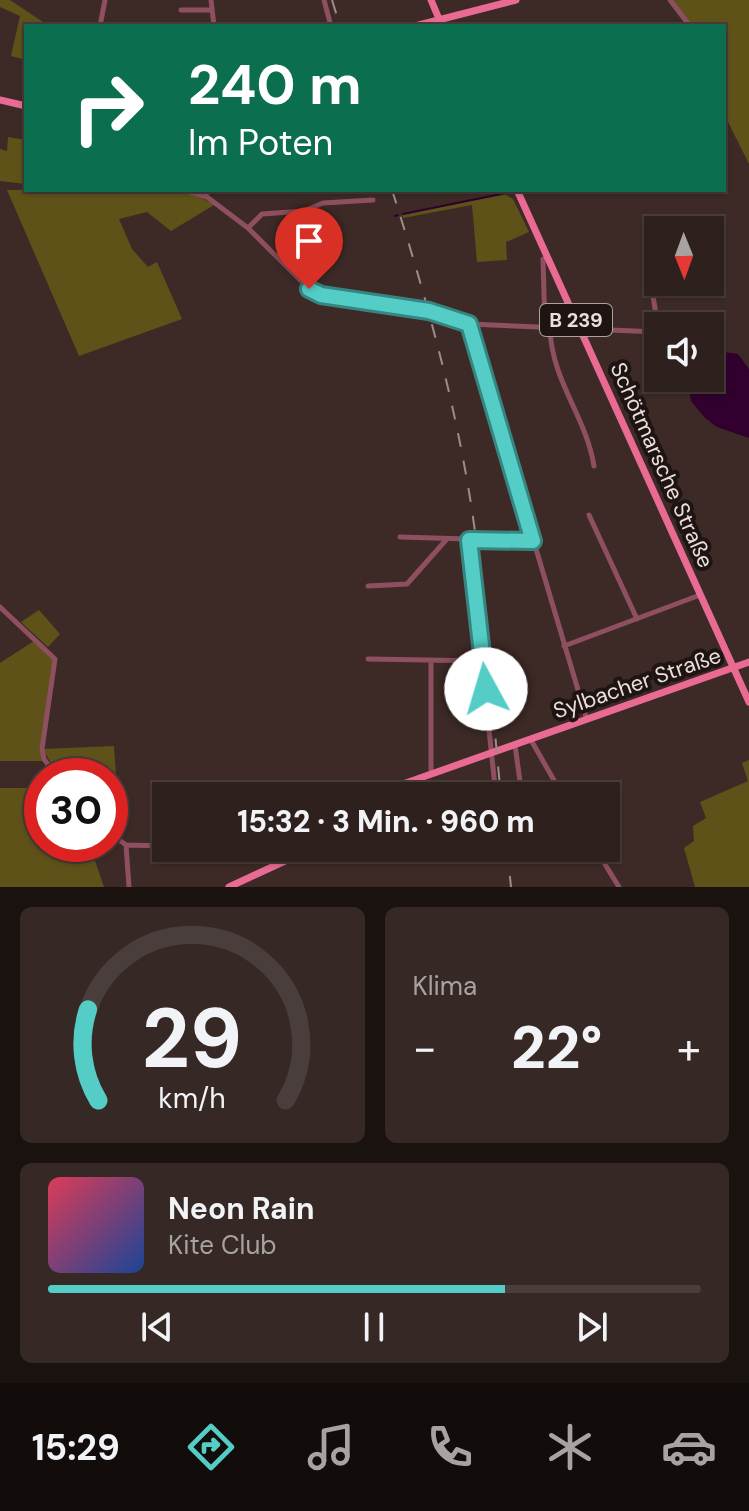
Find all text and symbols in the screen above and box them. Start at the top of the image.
text: 240 m [188,48,362,121]
icon: right [56,56,160,160]
text: Im Poten [188,119,333,166]
pin [275,207,343,289]
north arrow [644,216,724,296]
map controls [644,216,724,392]
icon: arrive [287,219,331,263]
road number: B 239 [540,304,612,336]
button: sound [644,312,724,392]
street label: Schötmarsche Straße [604,358,720,572]
street label: Sylbacher Straße [549,641,725,725]
position arrow [444,647,528,731]
speed limit sign: 30 [24,758,128,862]
text: 15:32 · 3 Min. · 960 m [237,802,535,841]
text: Klima [413,969,477,1003]
text: 29 [142,984,242,1093]
text: 22° [511,1008,602,1087]
text: − [413,1019,437,1077]
text: + [677,1019,701,1077]
text: km/h [158,1080,226,1117]
text: Neon Rain [168,1189,314,1228]
text: Kite Club [168,1228,277,1262]
icon: previous [135,1305,179,1349]
icon: pause [352,1305,396,1349]
icon: next [570,1305,614,1349]
icon: directions [183,1419,239,1475]
icon: music [303,1419,359,1475]
icon: phone [422,1419,478,1475]
icon: climate [542,1419,598,1475]
icon: car [661,1419,717,1475]
text: 15:29 [32,1424,120,1471]

